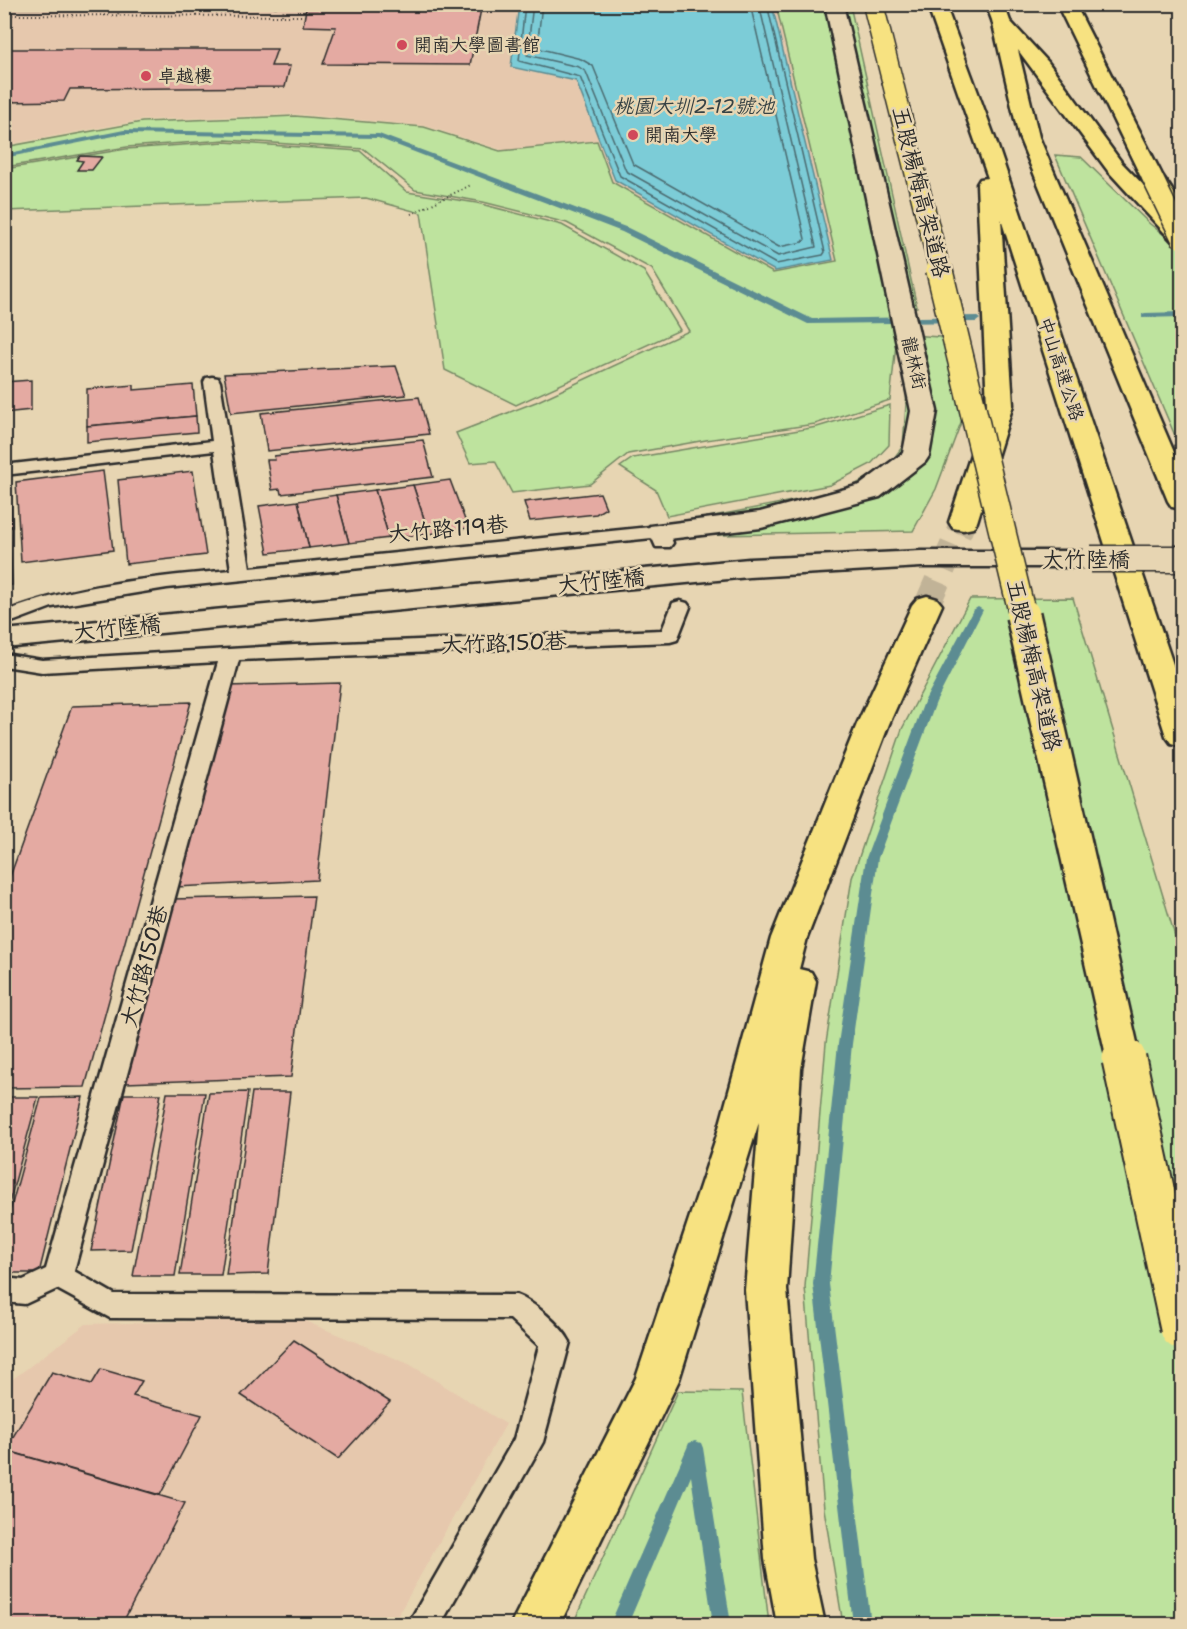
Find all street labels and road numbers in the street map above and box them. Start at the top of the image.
street label: 五股楊梅高架道路 [886,103,956,281]
street label: 中山高速公路 [1033,314,1089,424]
street label: 龍林街 [896,334,932,392]
street label: 大竹路119巷 [387,509,509,549]
street label: 大竹陸橋 [1042,545,1130,574]
street label: 大竹陸橋 [556,562,646,600]
street label: 五股楊梅高架道路 [1000,576,1068,754]
street label: 大竹陸橋 [72,609,162,647]
street label: 大竹路150巷 [441,626,567,660]
street label: 大竹路150巷 [114,902,174,1030]

